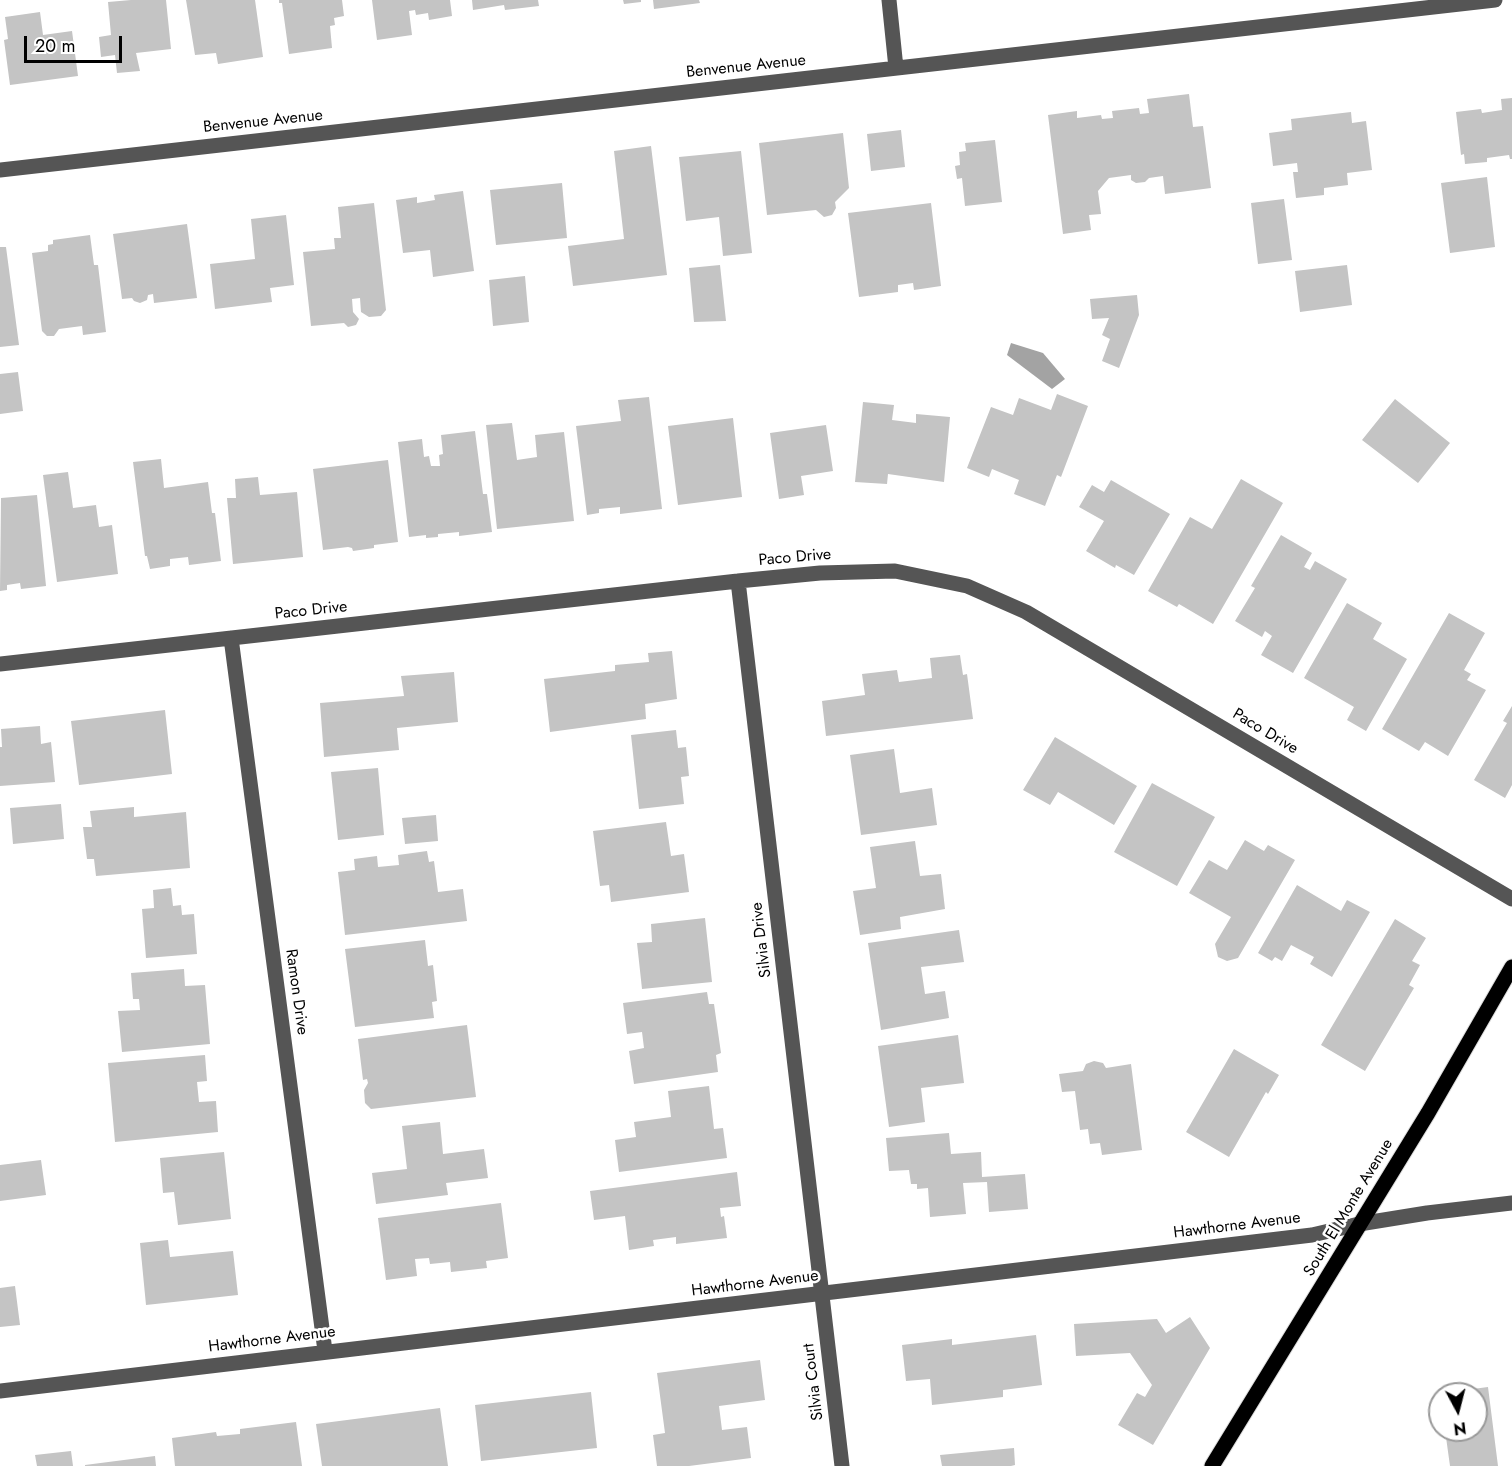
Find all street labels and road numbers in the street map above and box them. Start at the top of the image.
street label: Benvenue Avenue [685,51,807,83]
street label: Benvenue Avenue [202,106,324,138]
street label: Paco Drive [758,545,832,571]
street label: Paco Drive [274,598,348,624]
street label: Paco Drive [1229,705,1301,759]
street label: Silvia Drive [748,901,776,979]
street label: Ramon Drive [280,948,312,1036]
street label: South El Monte Avenue [1300,1136,1398,1280]
street label: Hawthorne Avenue [1172,1209,1302,1243]
street label: Hawthorne Avenue [690,1267,820,1301]
street label: Hawthorne Avenue [207,1323,337,1357]
street label: Silvia Court [800,1342,828,1422]

